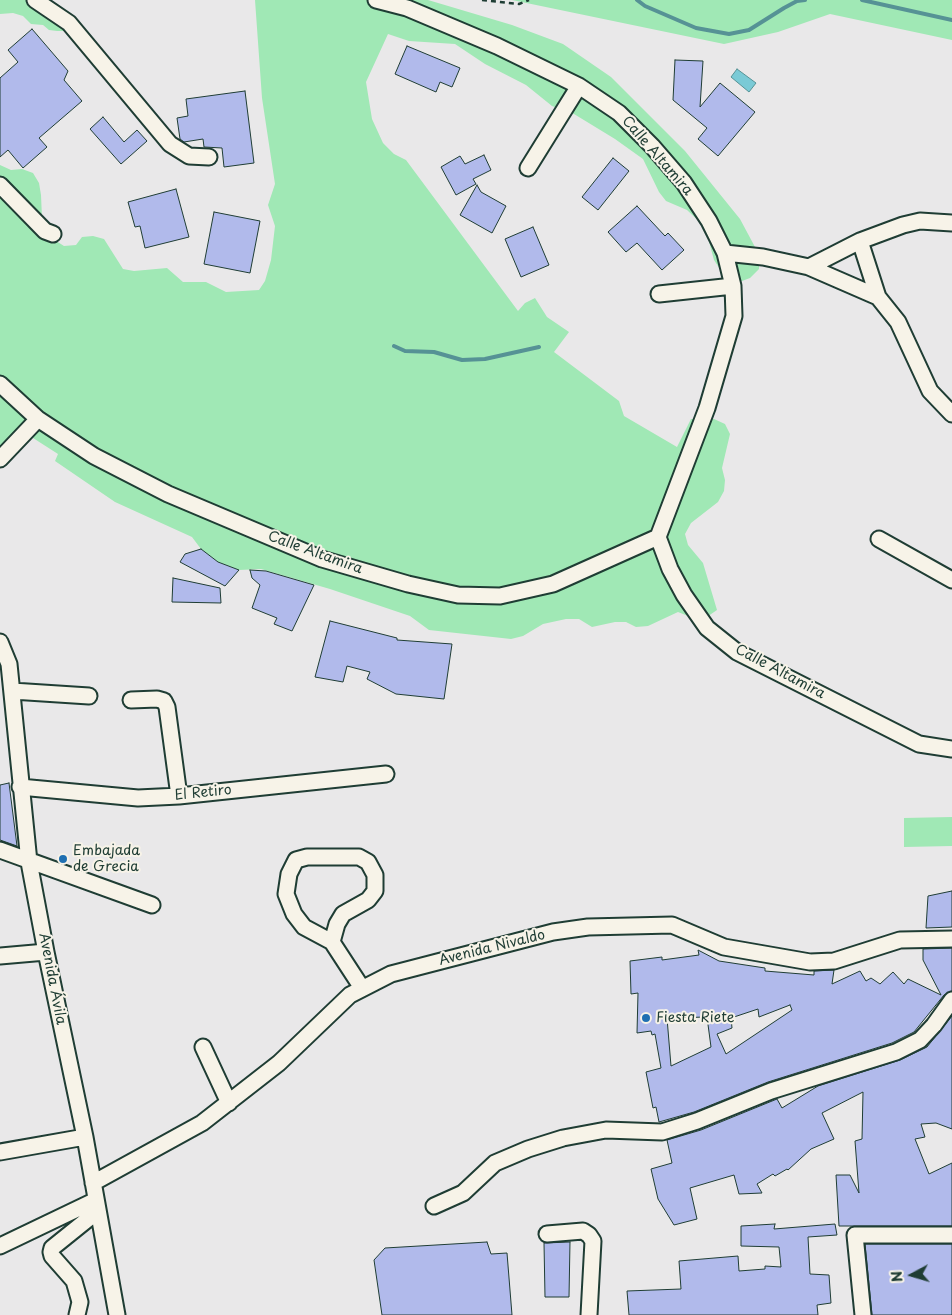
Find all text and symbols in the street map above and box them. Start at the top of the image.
street label: Calle Altamira [618,113,696,199]
street label: Calle Altamira [265,528,365,578]
street label: Calle Altamira [732,641,828,703]
street label: El Retiro [174,782,232,804]
place label: Embajada de Grecia [73,843,140,876]
marker: Embajada de Grecia [57,853,69,865]
street label: Avenida Nivaldo [437,927,547,969]
street label: Avenida Ávila [35,932,69,1026]
place label: Fiesta Riete [656,1010,734,1026]
marker: Fiesta Riete [640,1012,652,1024]
north arrow [887,1250,937,1300]
text: N [886,1270,908,1283]

